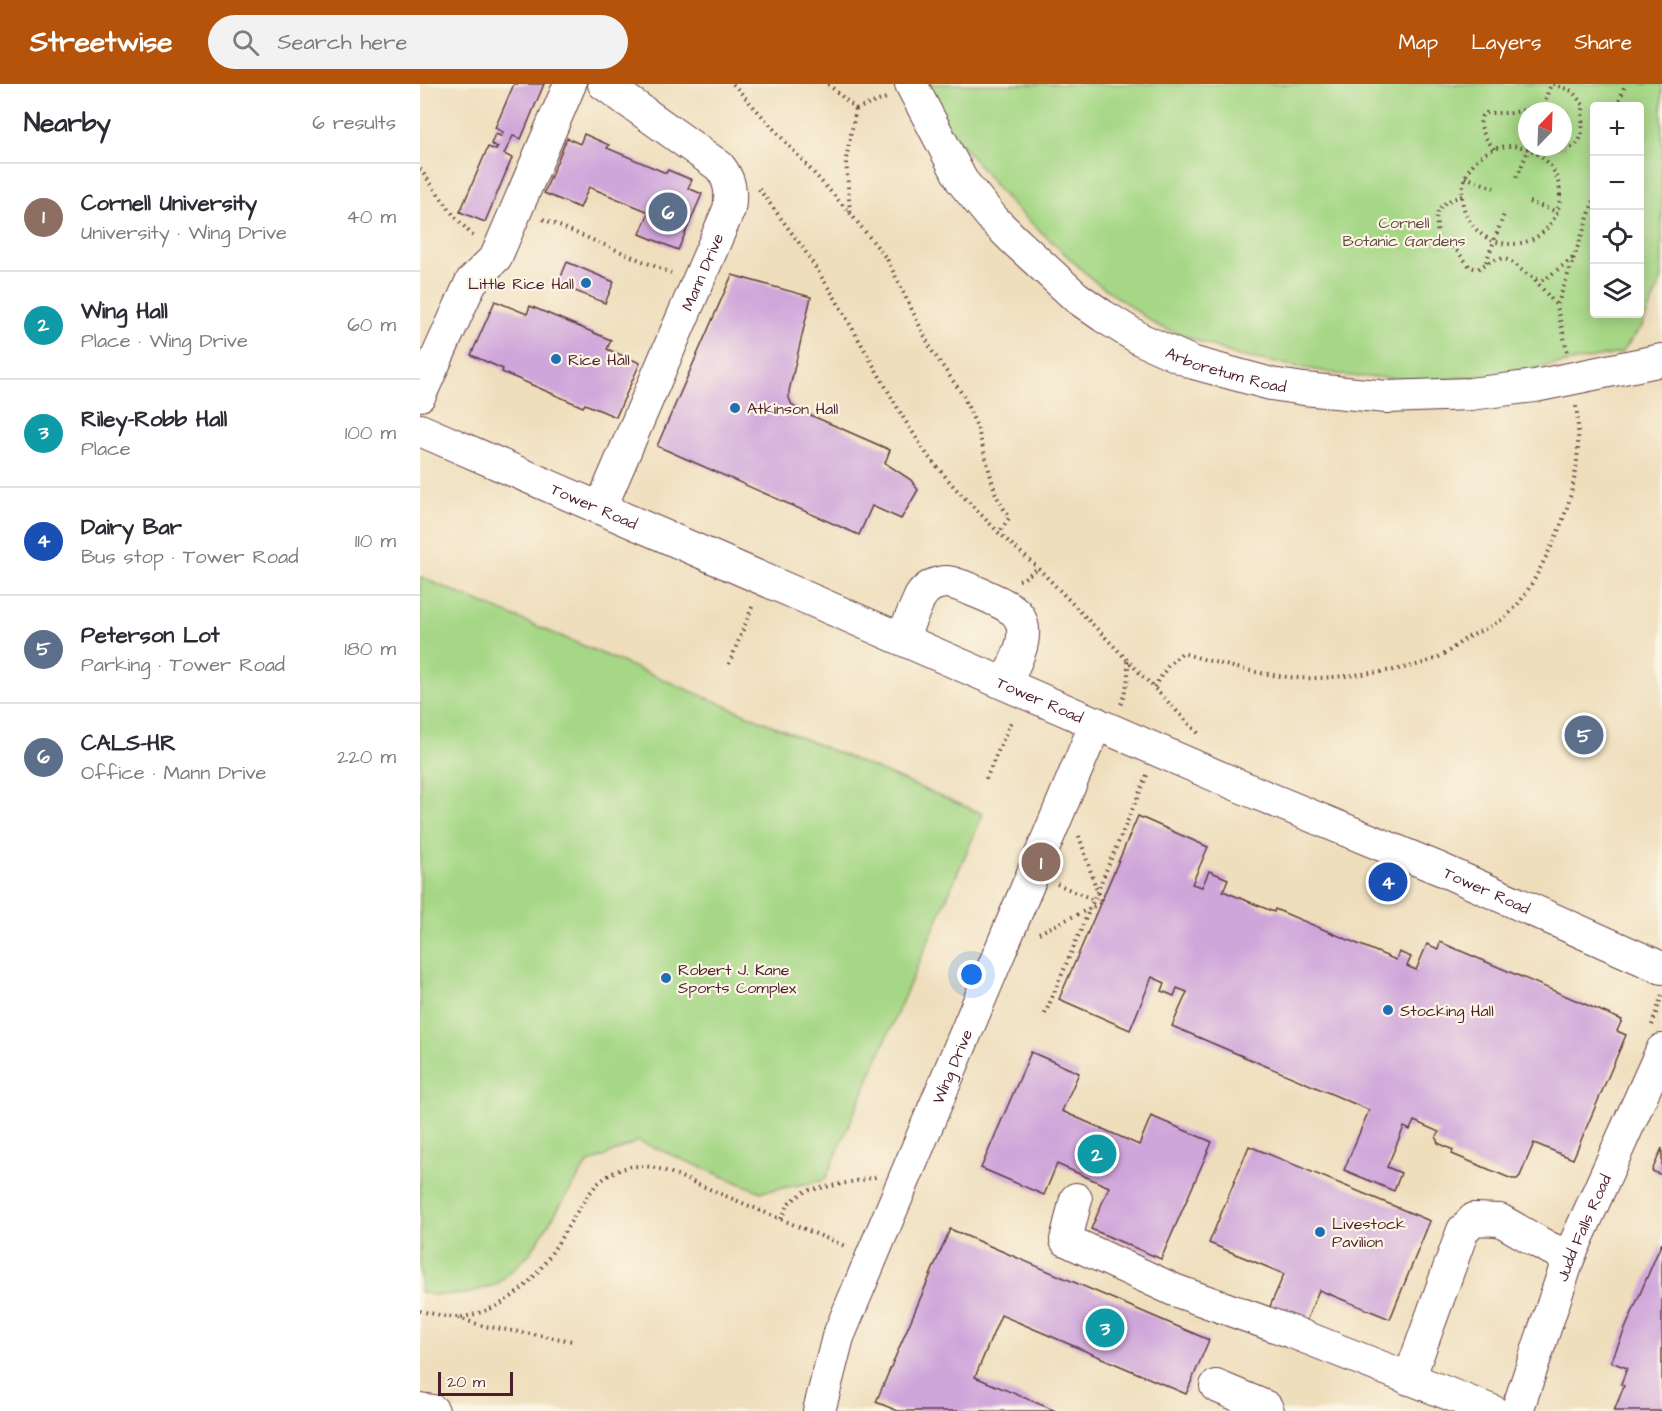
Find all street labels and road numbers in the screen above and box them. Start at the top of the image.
street label: Mann Drive [677,230,729,314]
street label: Arboretum Road [1162,342,1288,398]
street label: Tower Road [547,478,641,535]
street label: Tower Road [993,672,1086,729]
street label: Tower Road [1440,862,1533,920]
street label: Wing Drive [927,1026,978,1107]
street label: Judd Falls Road [1552,1171,1617,1284]

